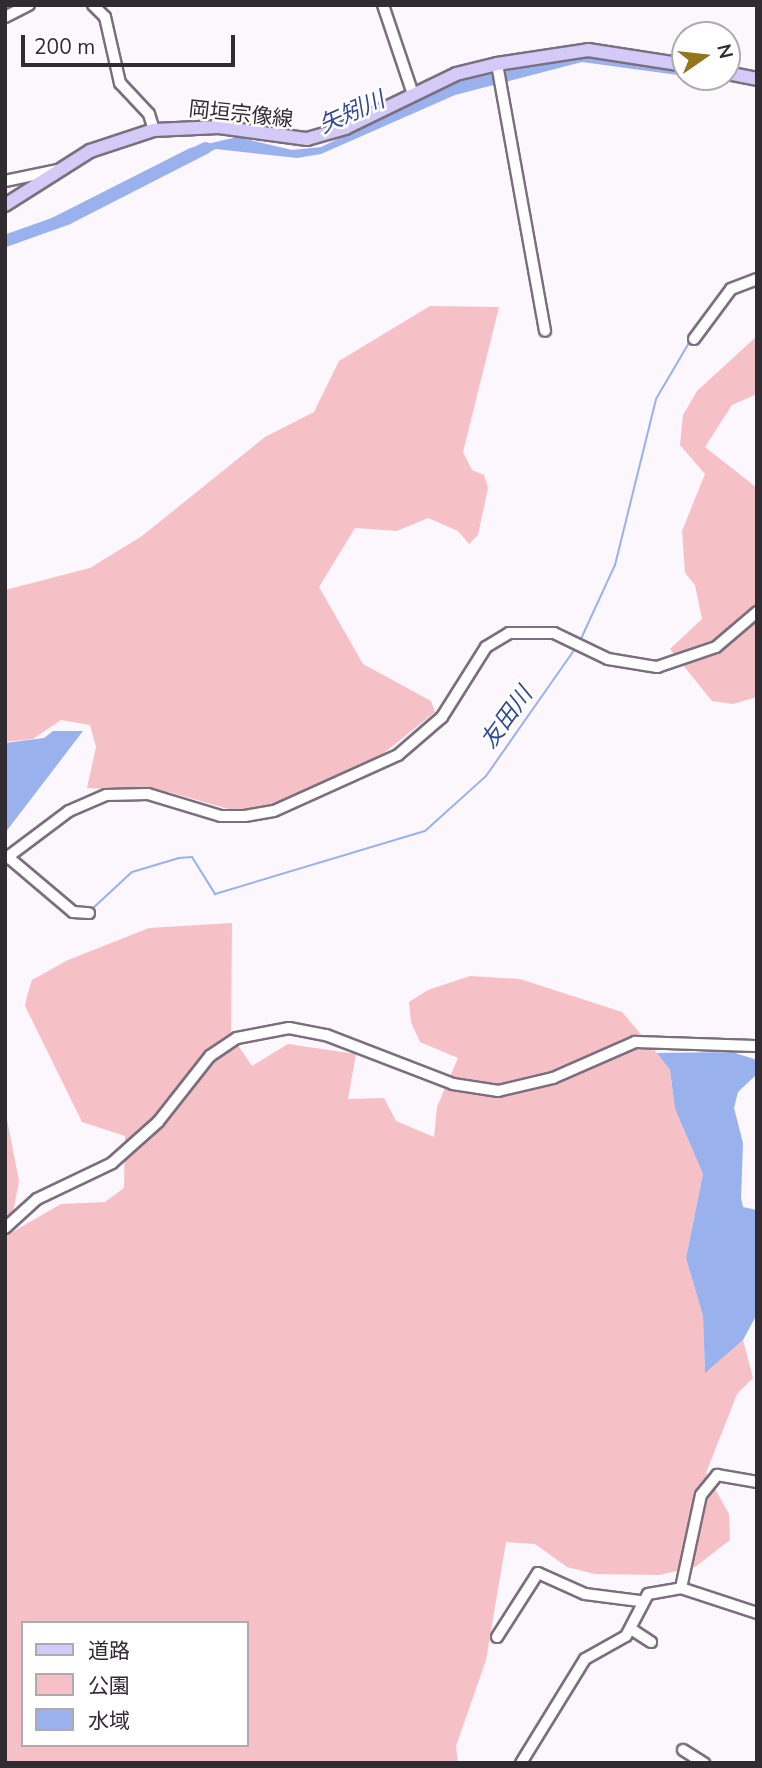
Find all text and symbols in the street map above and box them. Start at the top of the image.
scale bar [24,21,238,65]
north arrow [671,21,741,91]
text: 200 m [34,33,95,61]
text: N [710,41,739,61]
water label: 矢矧川 [315,86,389,140]
street label: 岡垣宗像線 [187,96,295,132]
water label: 友田川 [476,682,538,754]
legend [21,1621,248,1747]
text: 道路 [88,1637,130,1665]
text: 公園 [88,1672,130,1700]
text: 水域 [88,1707,130,1735]

